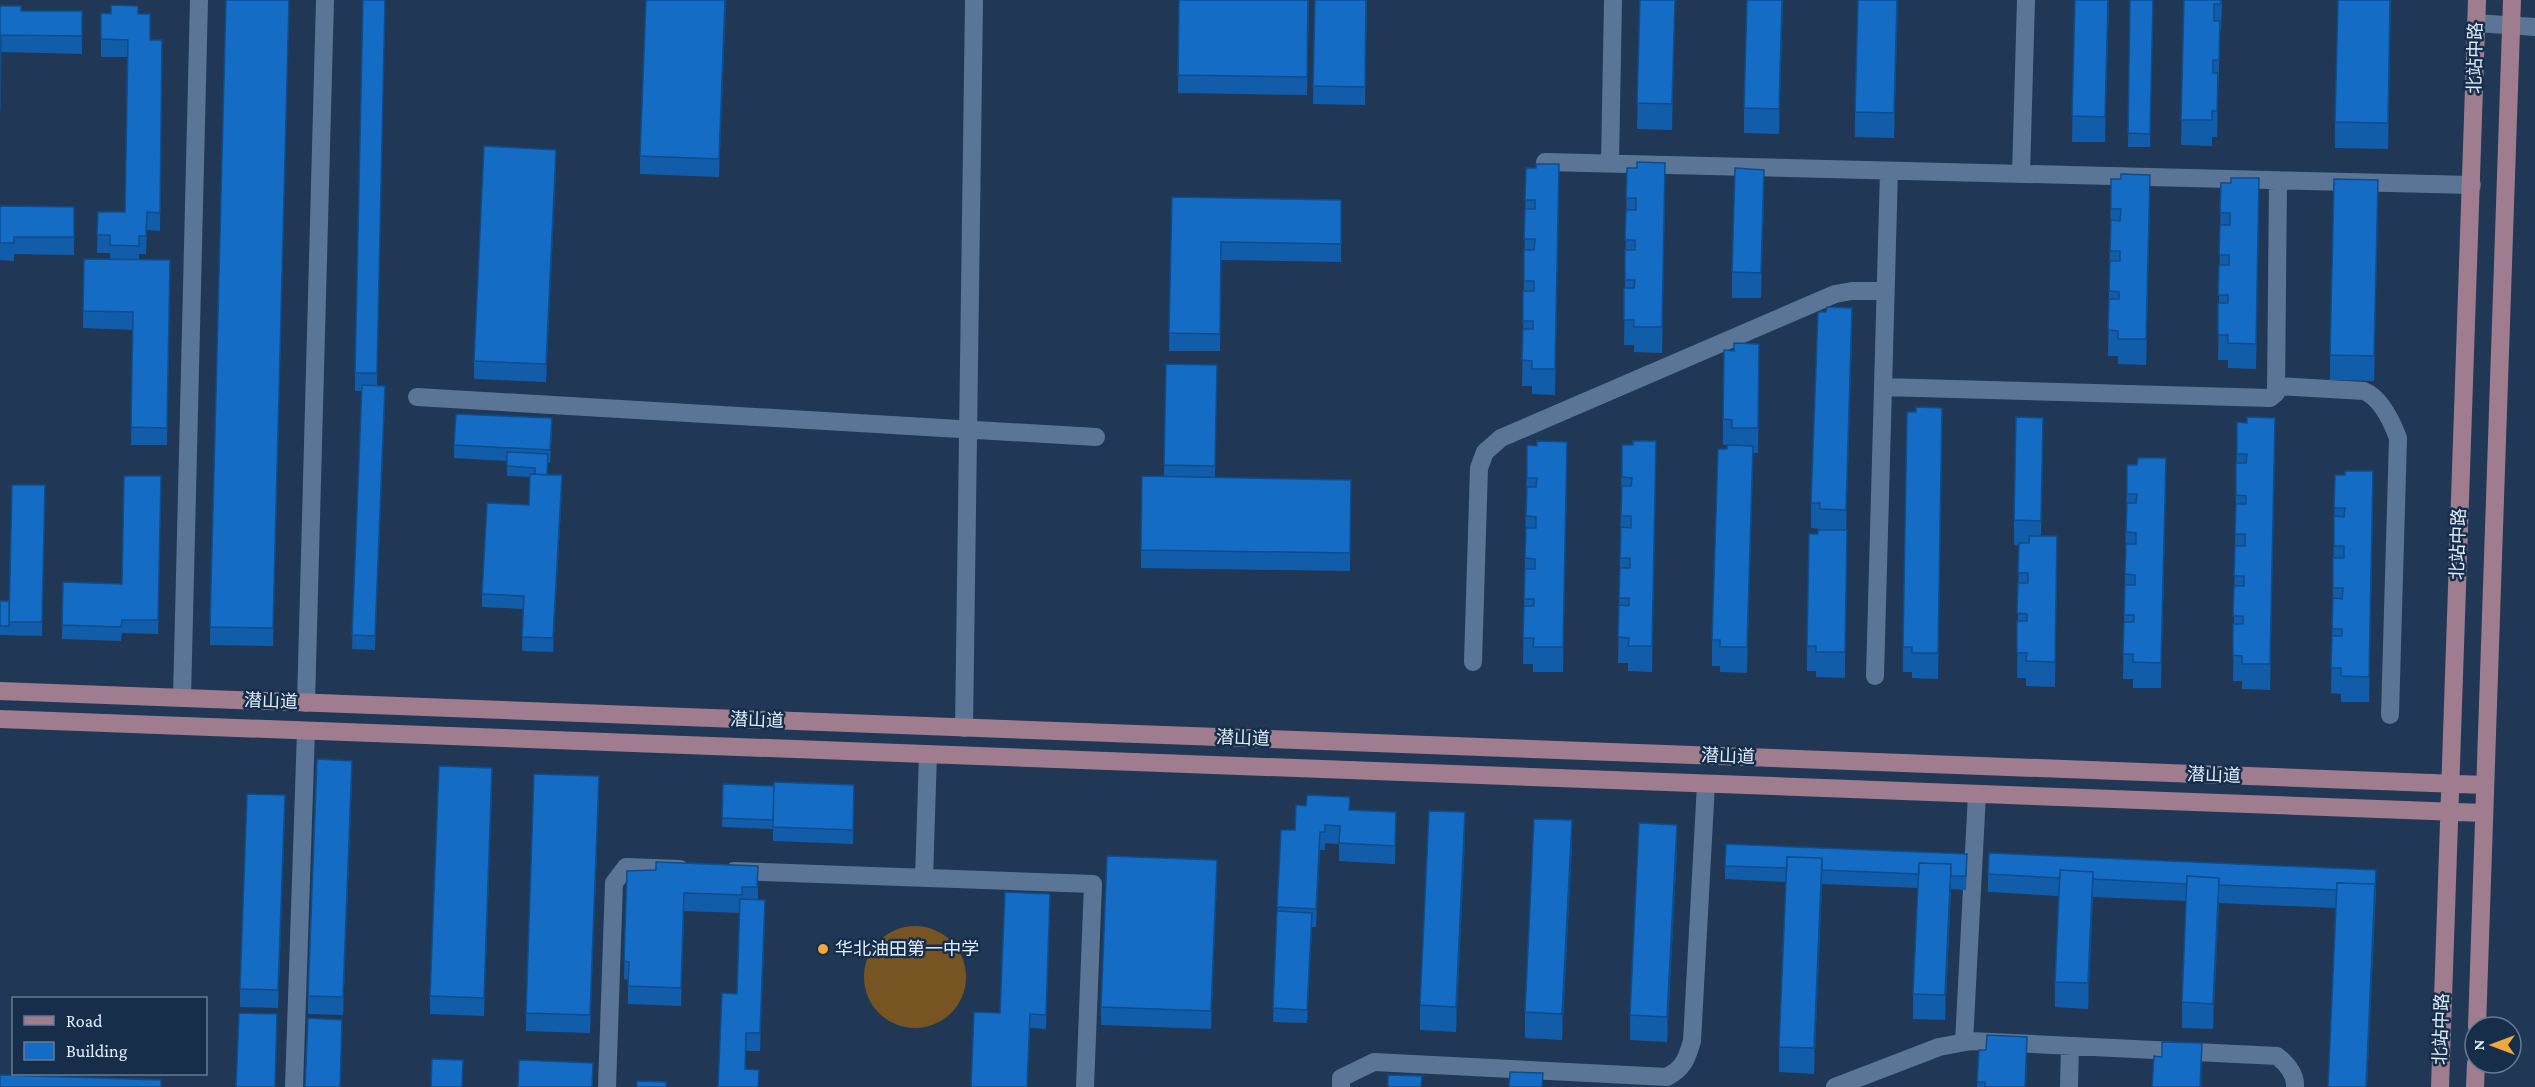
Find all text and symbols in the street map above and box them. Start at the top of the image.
street label: 北站中路 [2464,22,2486,94]
street label: 北站中路 [2447,508,2469,580]
street label: 潜山道 [244,690,298,712]
street label: 潜山道 [730,709,784,731]
street label: 潜山道 [1216,727,1270,749]
street label: 潜山道 [1701,745,1755,767]
street label: 潜山道 [2187,764,2241,786]
place label: 华北油田第一中学 [835,939,979,959]
marker: 华北油田第一中学 [816,942,830,956]
street label: 北站中路 [2430,993,2452,1065]
legend [12,997,207,1075]
text: Road [66,1011,103,1031]
north arrow [2463,1015,2523,1075]
text: N [2470,1039,2487,1050]
text: Building [66,1041,128,1061]

